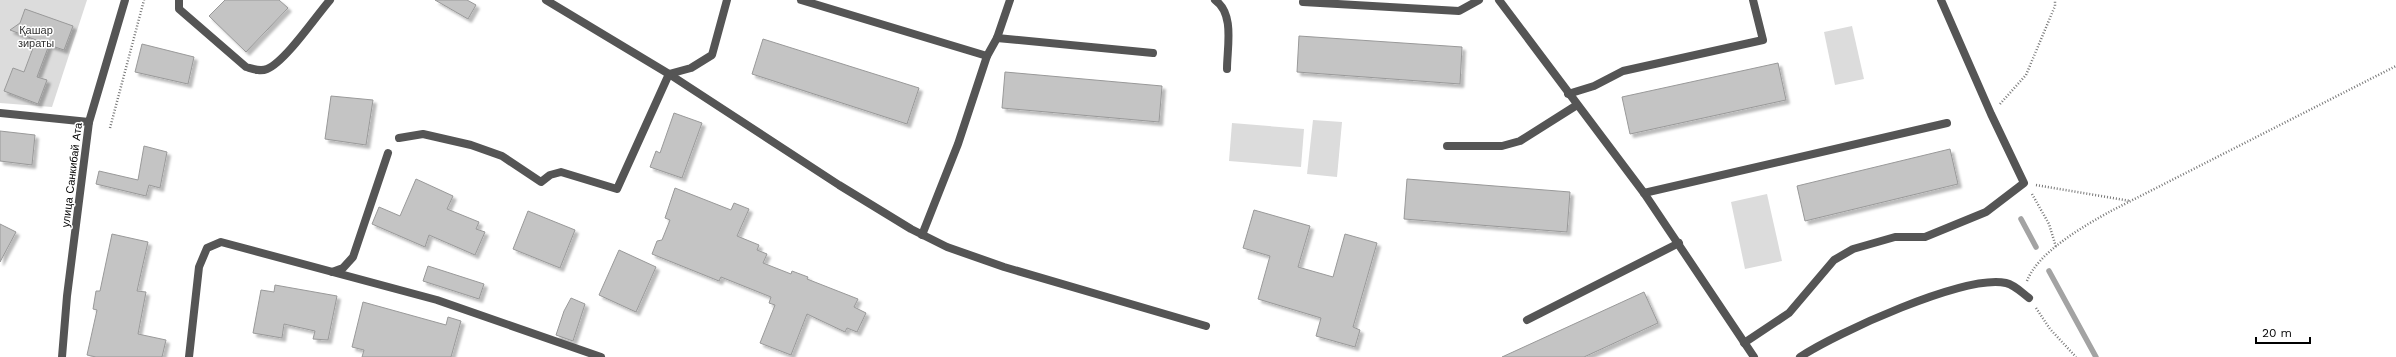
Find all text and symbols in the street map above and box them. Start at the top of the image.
park label: Қашар зираты [18,24,54,50]
street label: улица Санкибай Ата [59,121,85,228]
scale bar [2256,319,2310,345]
text: 20 m [2262,326,2292,340]

